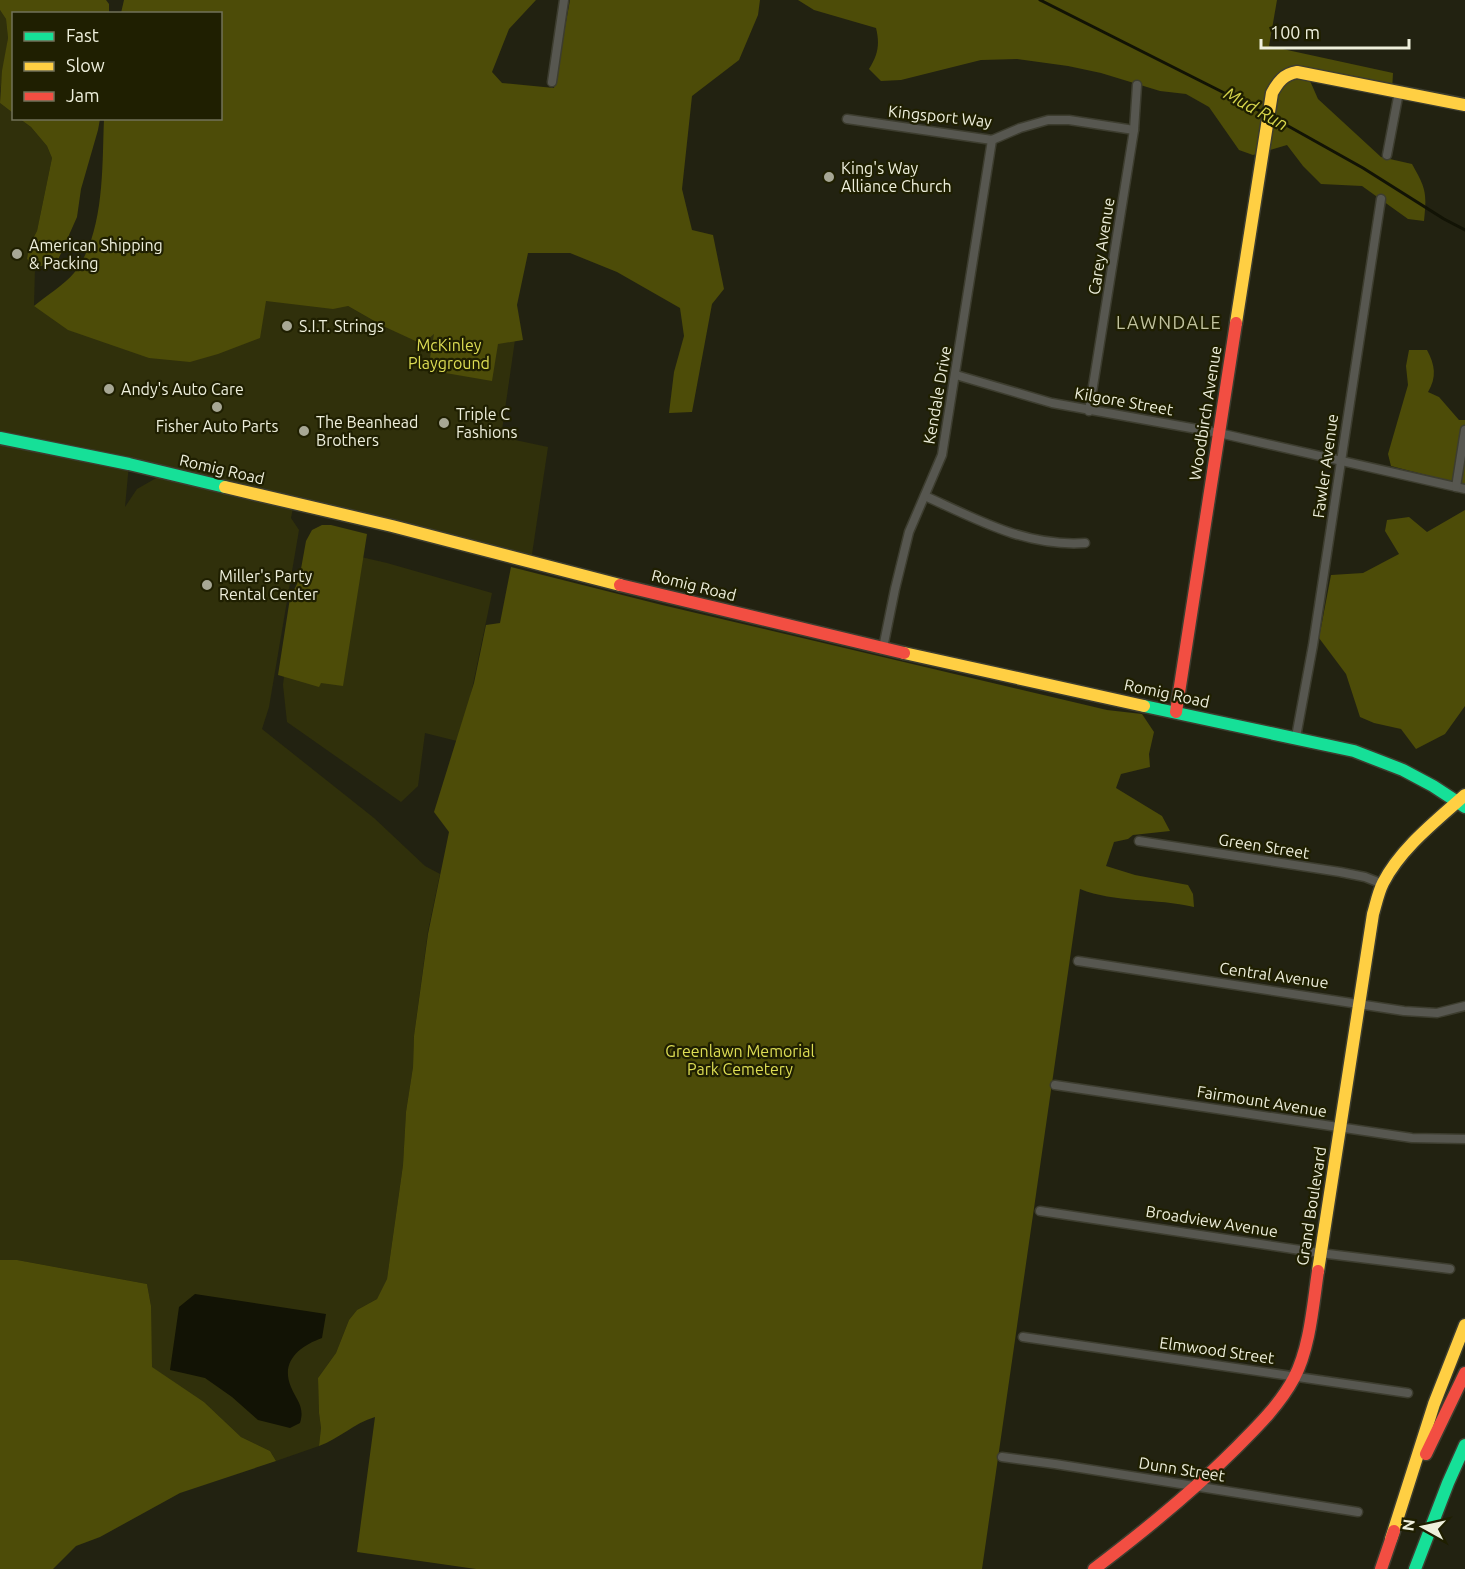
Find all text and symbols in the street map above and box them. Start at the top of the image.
legend [12,12,222,120]
scale bar [1261,12,1410,50]
text: 100 m [1270,22,1320,42]
text: Fast [66,25,99,45]
text: Slow [66,55,105,75]
water label: Mud Run [1221,82,1292,134]
text: Jam [66,85,100,105]
street label: Kingsport Way [887,102,993,130]
place label: King's Way Alliance Church [841,159,952,195]
marker: King's Way Alliance Church [822,170,836,184]
street label: Carey Avenue [1084,196,1118,296]
place label: American Shipping & Packing [29,236,163,272]
marker: American Shipping & Packing [10,247,24,261]
district label: LAWNDALE [1116,312,1222,332]
place label: S.I.T. Strings [299,317,384,335]
marker: S.I.T. Strings [280,319,294,333]
park label: McKinley Playground [408,336,490,372]
street label: Kendale Drive [919,344,955,446]
street label: Woodbirch Avenue [1185,344,1225,482]
place label: Andy's Auto Care [121,380,244,398]
marker: Andy's Auto Care [102,382,116,396]
street label: Kilgore Street [1073,383,1175,419]
marker: Fisher Auto Parts [210,400,224,414]
place label: Triple C Fashions [456,405,517,441]
place label: The Beanhead Brothers [316,413,418,449]
street label: Fawler Avenue [1309,413,1341,519]
marker: Triple C Fashions [437,416,451,430]
place label: Fisher Auto Parts [156,417,278,435]
marker: The Beanhead Brothers [297,424,311,438]
street label: Romig Road [178,450,266,488]
street label: Romig Road [650,566,738,604]
place label: Miller's Party Rental Center [219,567,318,603]
marker: Miller's Party Rental Center [200,578,214,592]
street label: Romig Road [1123,675,1211,711]
street label: Green Street [1217,830,1311,862]
street label: Central Avenue [1218,958,1330,992]
park label: Greenlawn Memorial Park Cemetery [665,1042,815,1078]
street label: Fairmount Avenue [1196,1082,1328,1120]
street label: Grand Boulevard [1293,1145,1329,1267]
street label: Broadview Avenue [1145,1202,1279,1240]
street label: Elmwood Street [1158,1333,1276,1367]
street label: Dunn Street [1138,1453,1227,1485]
north arrow [1393,1497,1453,1557]
text: N [1398,1518,1418,1532]

